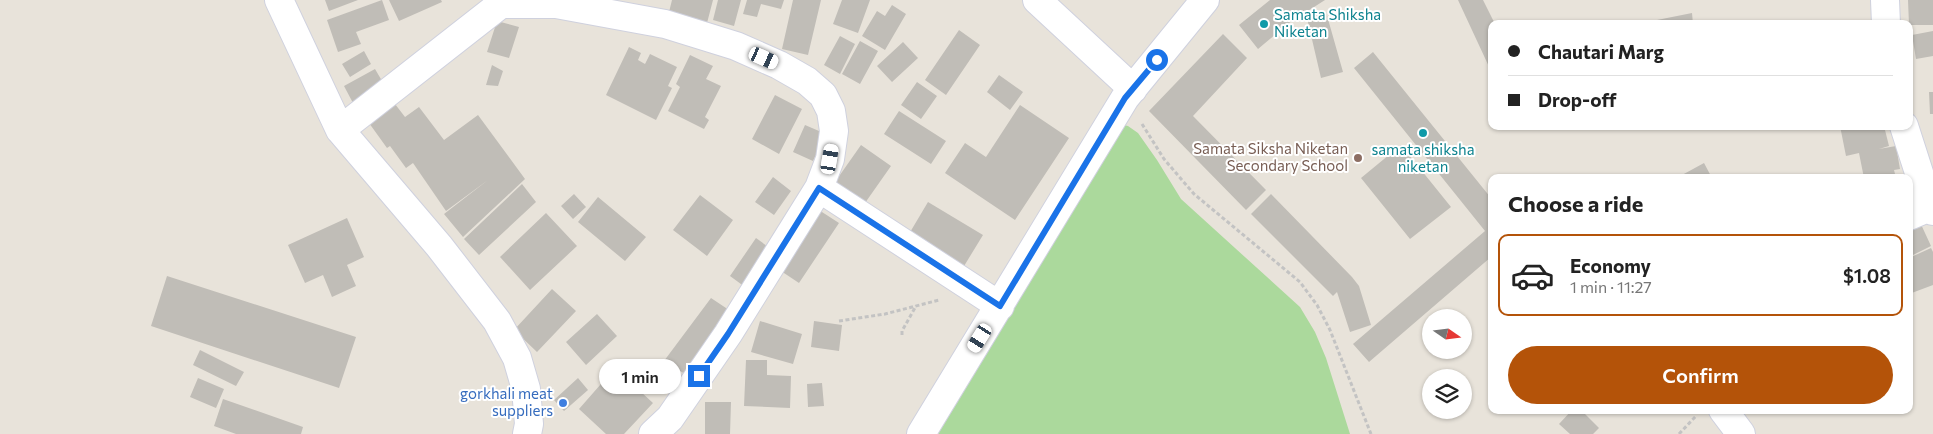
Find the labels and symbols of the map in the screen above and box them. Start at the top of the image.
place label: Samata Shiksha Niketan [1274,5,1381,40]
marker: Samata Shiksha Niketan [1258,18,1270,30]
car [747,45,780,71]
route start [1146,49,1168,71]
marker: samata shiksha niketan [1417,127,1429,139]
place label: Samata Siksha Niketan Secondary School [1193,139,1348,174]
place label: samata shiksha niketan [1371,140,1475,175]
car [820,143,839,175]
marker: Samata Siksha Niketan Secondary School [1352,152,1364,164]
north arrow [1422,309,1472,359]
car [965,321,994,355]
callout: 1 min [599,358,682,394]
route end [688,365,710,387]
place label: gorkhali meat suppliers [460,384,553,419]
marker: gorkhali meat suppliers [557,397,569,409]

